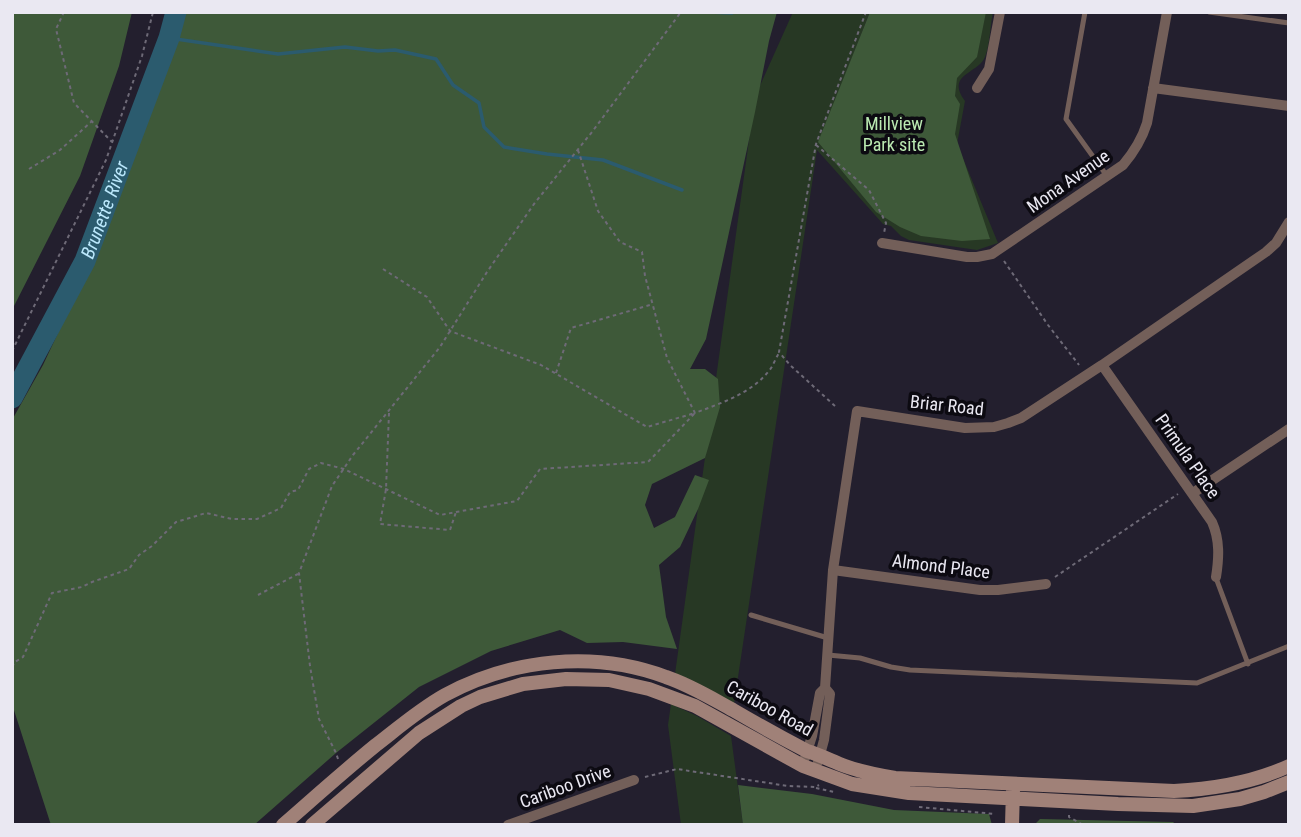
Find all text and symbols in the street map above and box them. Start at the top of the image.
park label: Millview Park site [863,113,925,155]
street label: Mona Avenue [1023,145,1113,217]
water label: Brunette River [76,158,133,262]
street label: Briar Road [909,391,985,419]
street label: Primula Place [1151,410,1225,502]
street label: Almond Place [891,550,991,582]
street label: Cariboo Road [723,676,817,740]
street label: Cariboo Drive [517,760,613,812]

